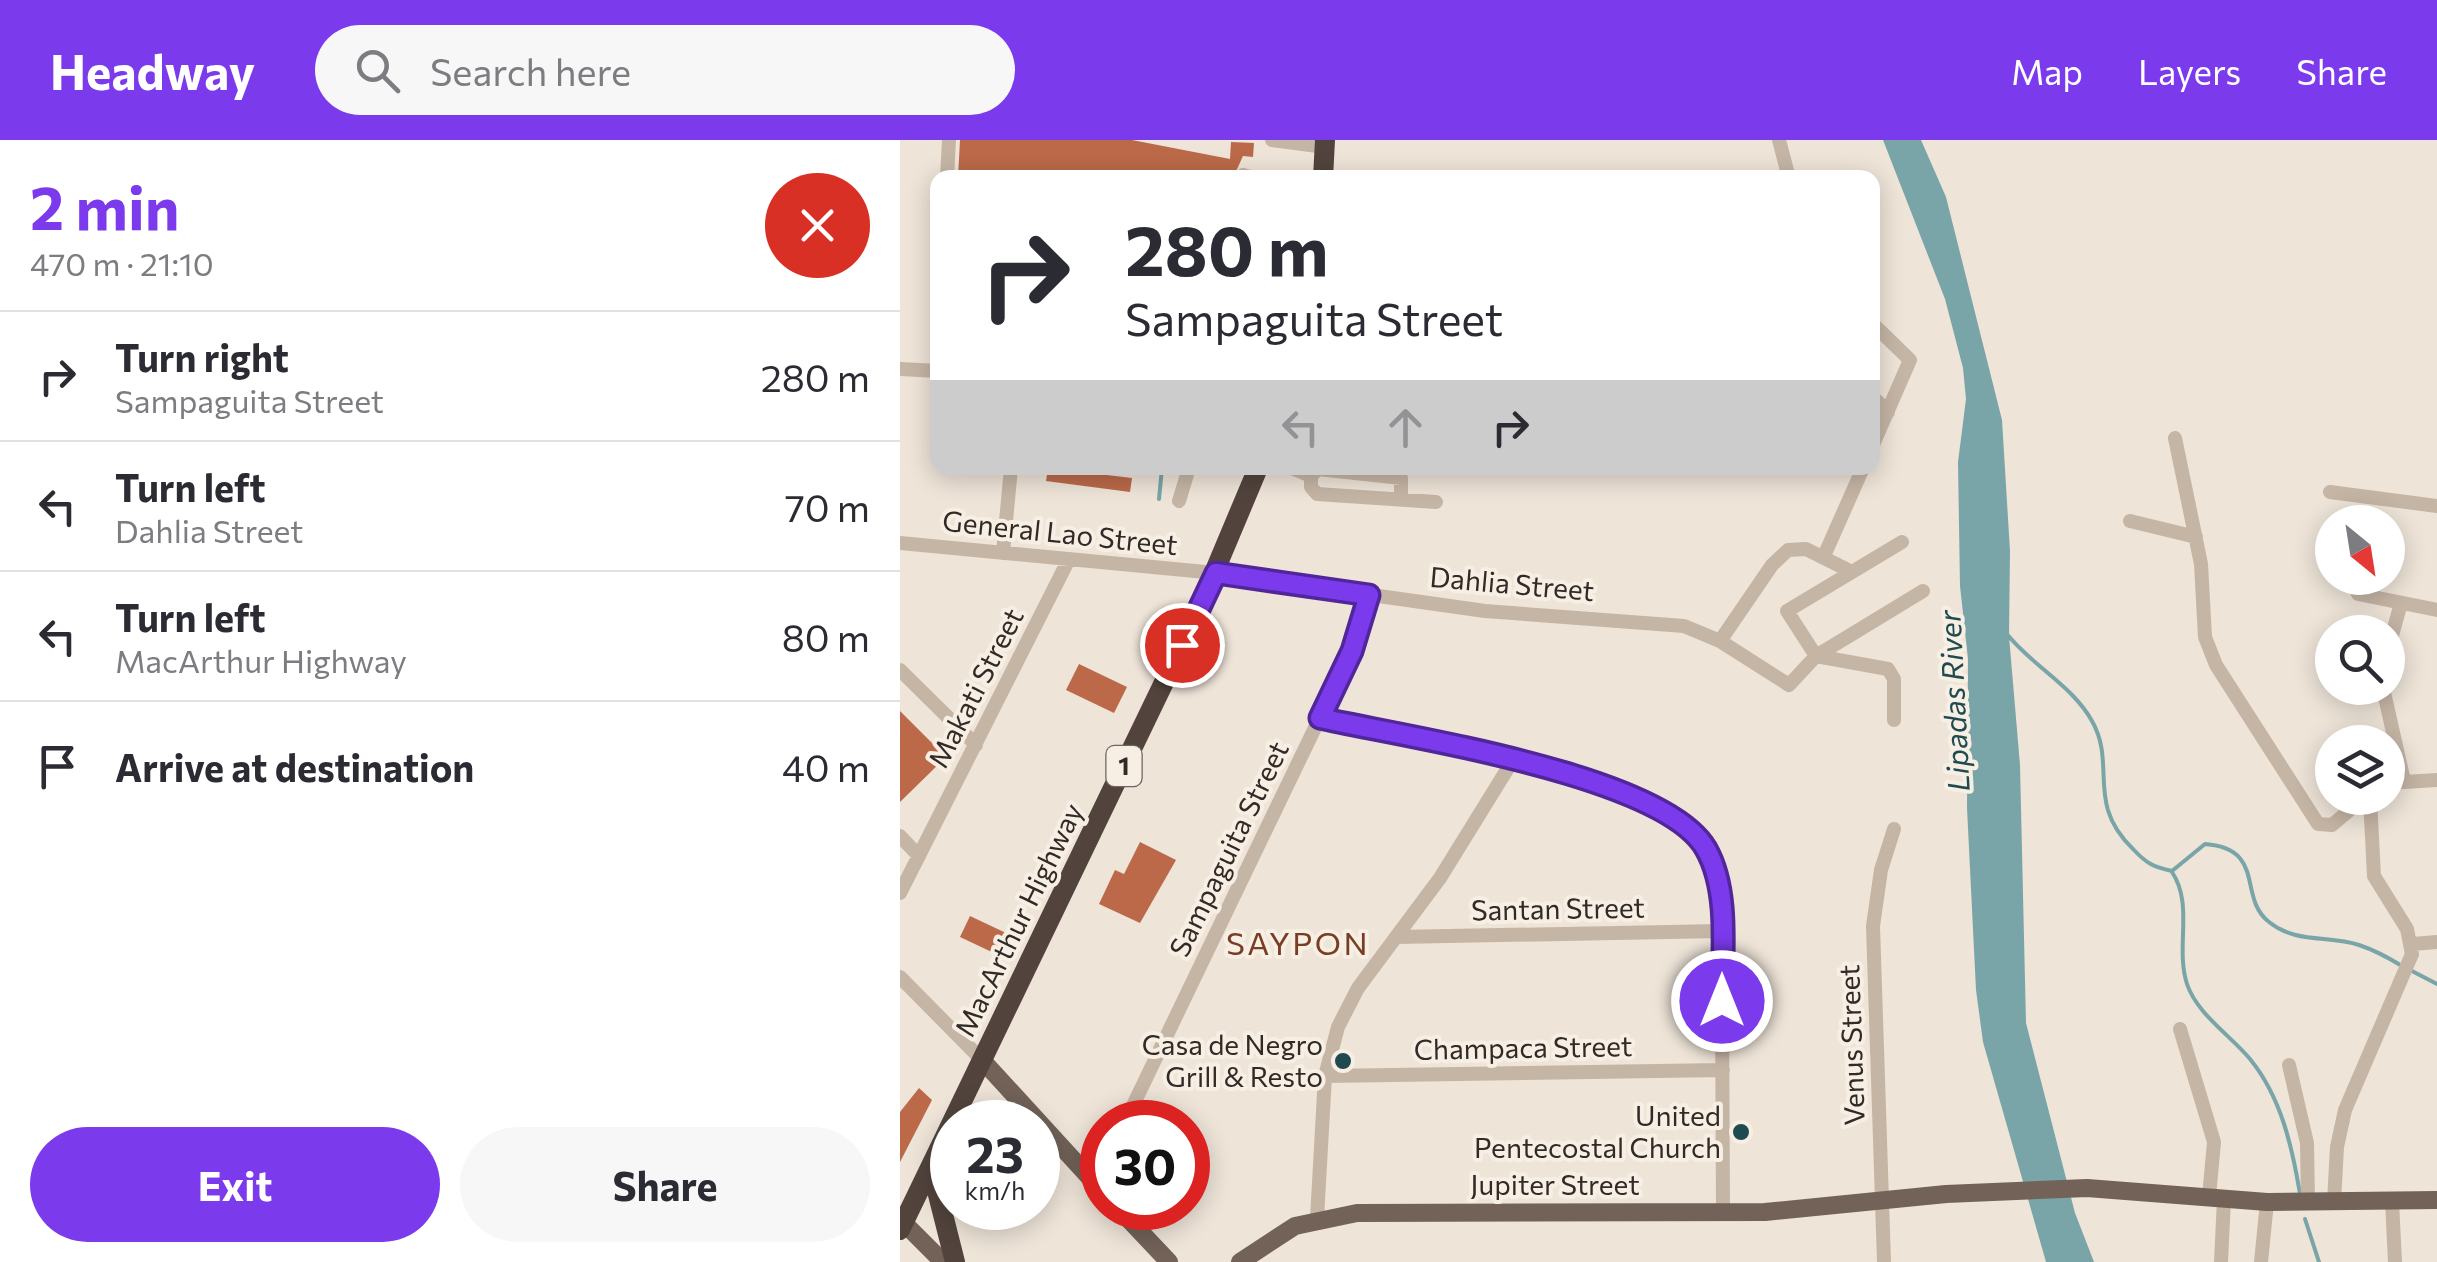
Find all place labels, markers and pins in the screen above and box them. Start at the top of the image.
pin [1140,603,1225,688]
place label: Casa de Negro Grill & Resto [1142,1027,1323,1093]
marker: Casa de Negro Grill & Resto [1332,1050,1354,1072]
place label: United Pentecostal Church [1474,1098,1721,1164]
marker: United Pentecostal Church [1730,1121,1752,1143]

